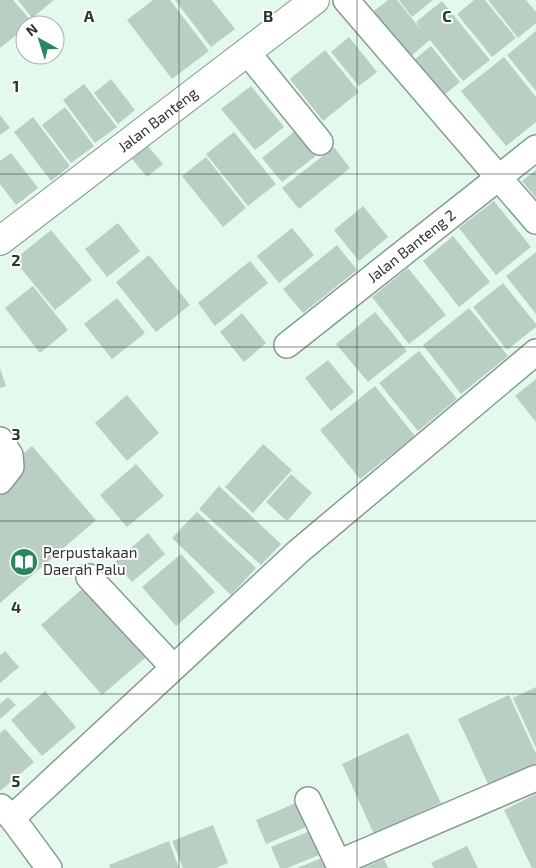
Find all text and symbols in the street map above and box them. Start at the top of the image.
text: A [84,6,95,25]
text: B [263,6,273,25]
text: C [442,6,452,25]
north arrow [15,15,65,65]
text: N [22,20,41,39]
text: 1 [13,76,19,95]
street label: Jalan Banteng [114,83,201,155]
street label: Jalan Banteng 2 [363,205,459,286]
text: 2 [11,250,21,269]
text: 3 [11,424,21,443]
place label: Perpustakaan Daerah Palu [43,543,137,578]
library icon: Perpustakaan Daerah Palu [9,547,39,577]
text: 4 [11,597,21,616]
text: 5 [12,771,21,790]

